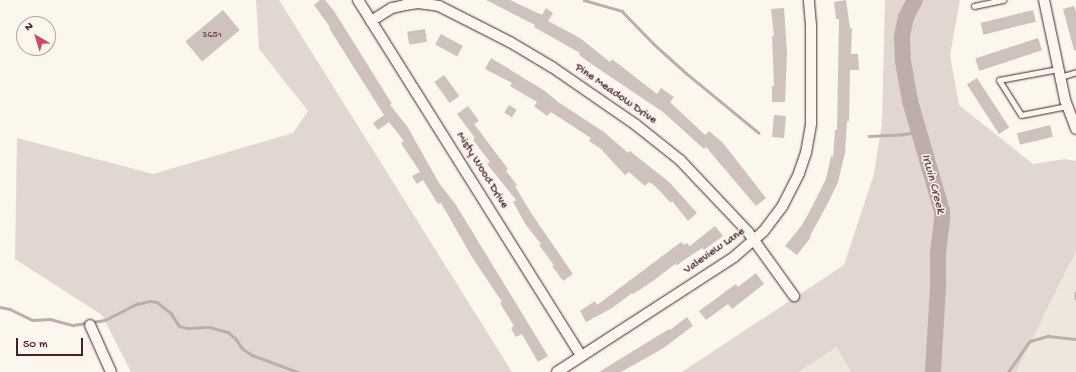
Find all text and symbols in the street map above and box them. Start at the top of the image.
north arrow [16,16,56,56]
text: N [23,20,36,34]
house number: 3651 [202,30,222,42]
street label: Pine Meadow Drive [571,61,659,129]
street label: Misty Wood Drive [452,130,510,212]
water label: Irwin Creek [917,153,947,215]
street label: Valeview Lane [682,226,748,278]
scale bar [18,330,85,356]
text: 50 m [23,338,48,352]

